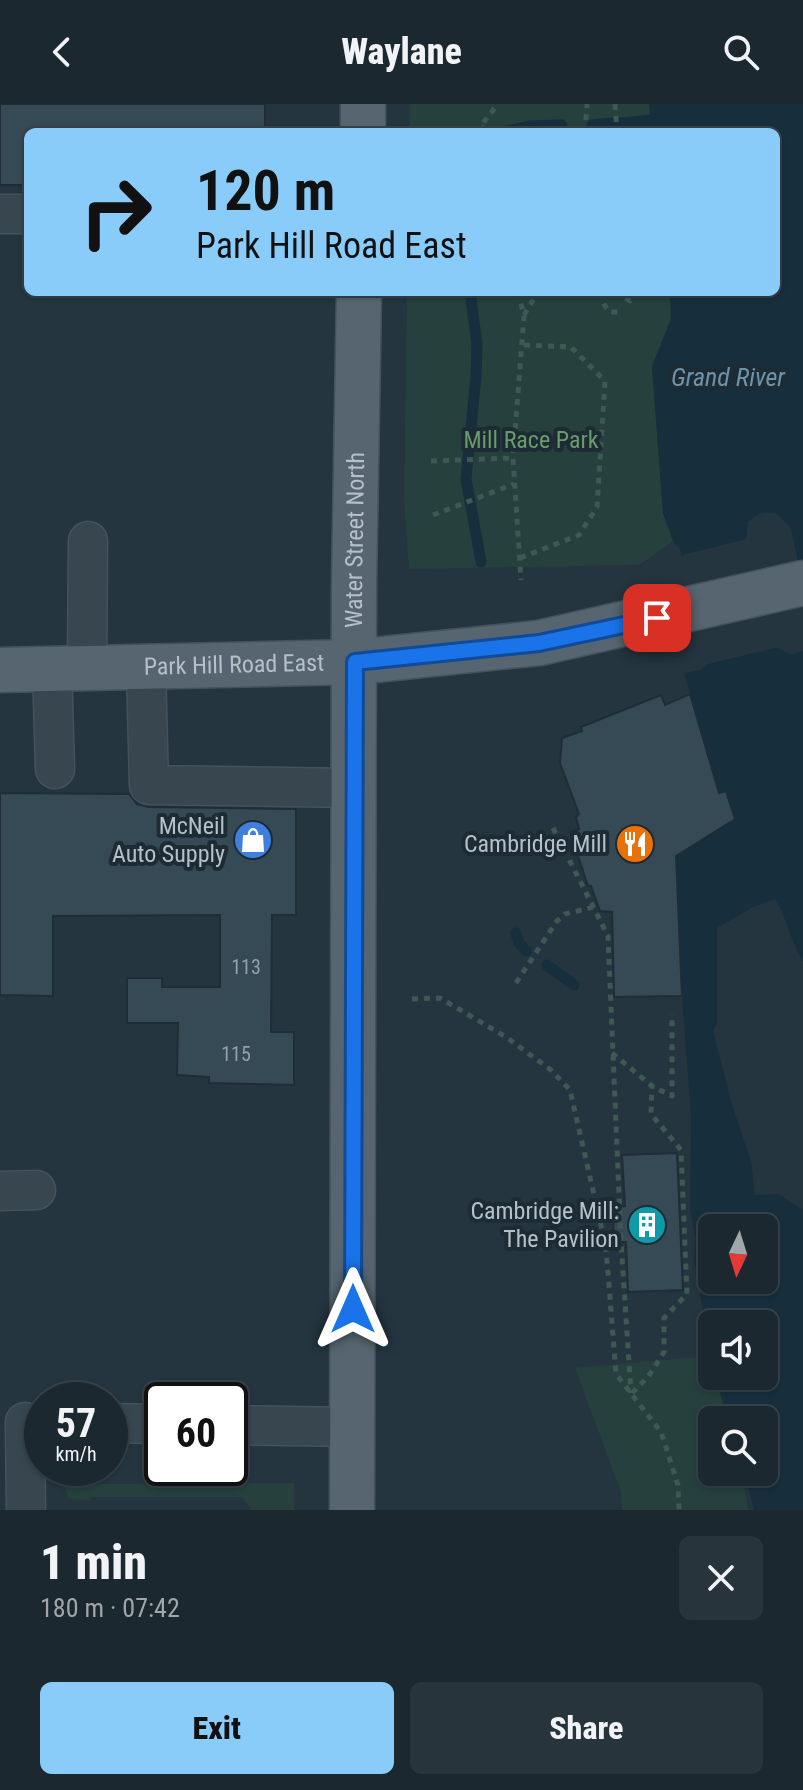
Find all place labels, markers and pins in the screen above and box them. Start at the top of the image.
pin [623,584,691,652]
place label: McNeil Auto Supply [112,812,225,868]
shop icon: McNeil Auto Supply [232,819,274,861]
restaurant icon: Cambridge Mill [614,823,656,865]
place label: Cambridge Mill [464,830,607,858]
place label: Cambridge Mill: The Pavilion [470,1197,619,1253]
building icon: Cambridge Mill: The Pavilion [626,1204,668,1246]

